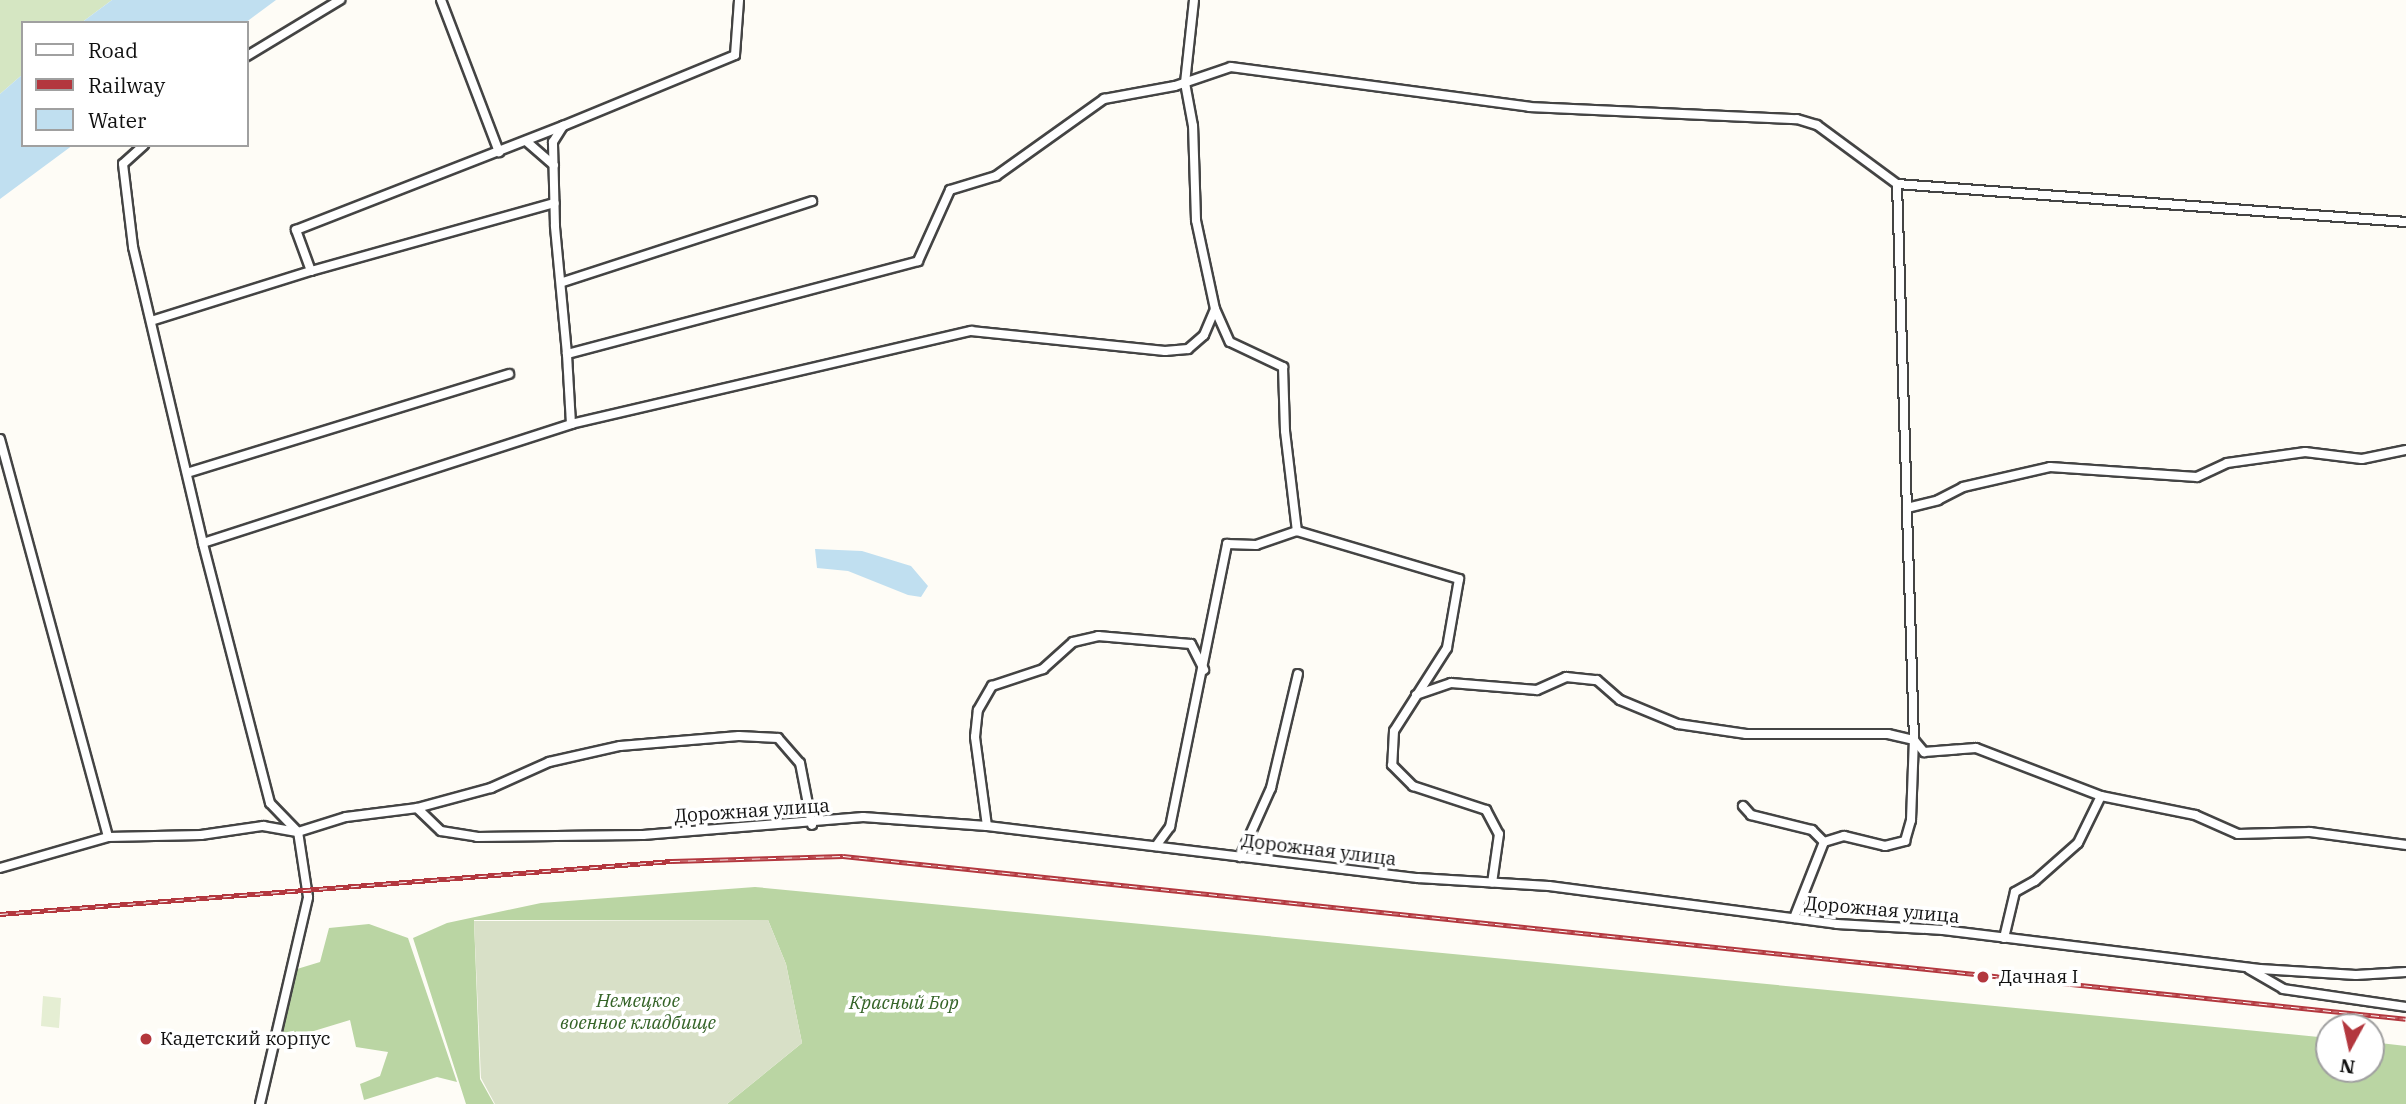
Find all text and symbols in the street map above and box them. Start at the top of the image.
legend [21,21,248,147]
text: Road [88,36,138,64]
text: Railway [88,71,165,99]
text: Water [88,106,146,134]
street label: Дорожная улица [674,794,830,828]
street label: Дорожная улица [1240,829,1398,871]
street label: Дорожная улица [1803,892,1961,928]
place label: Дачная I [1999,966,2078,988]
marker: Дачная I [1973,967,1993,987]
park label: Немецкое военное кладбище [560,990,716,1034]
park label: Красный Бор [849,992,959,1014]
north arrow [2315,1013,2385,1083]
place label: Кадетский корпус [160,1028,331,1050]
marker: Кадетский корпус [138,1031,154,1047]
text: N [2338,1054,2356,1080]

